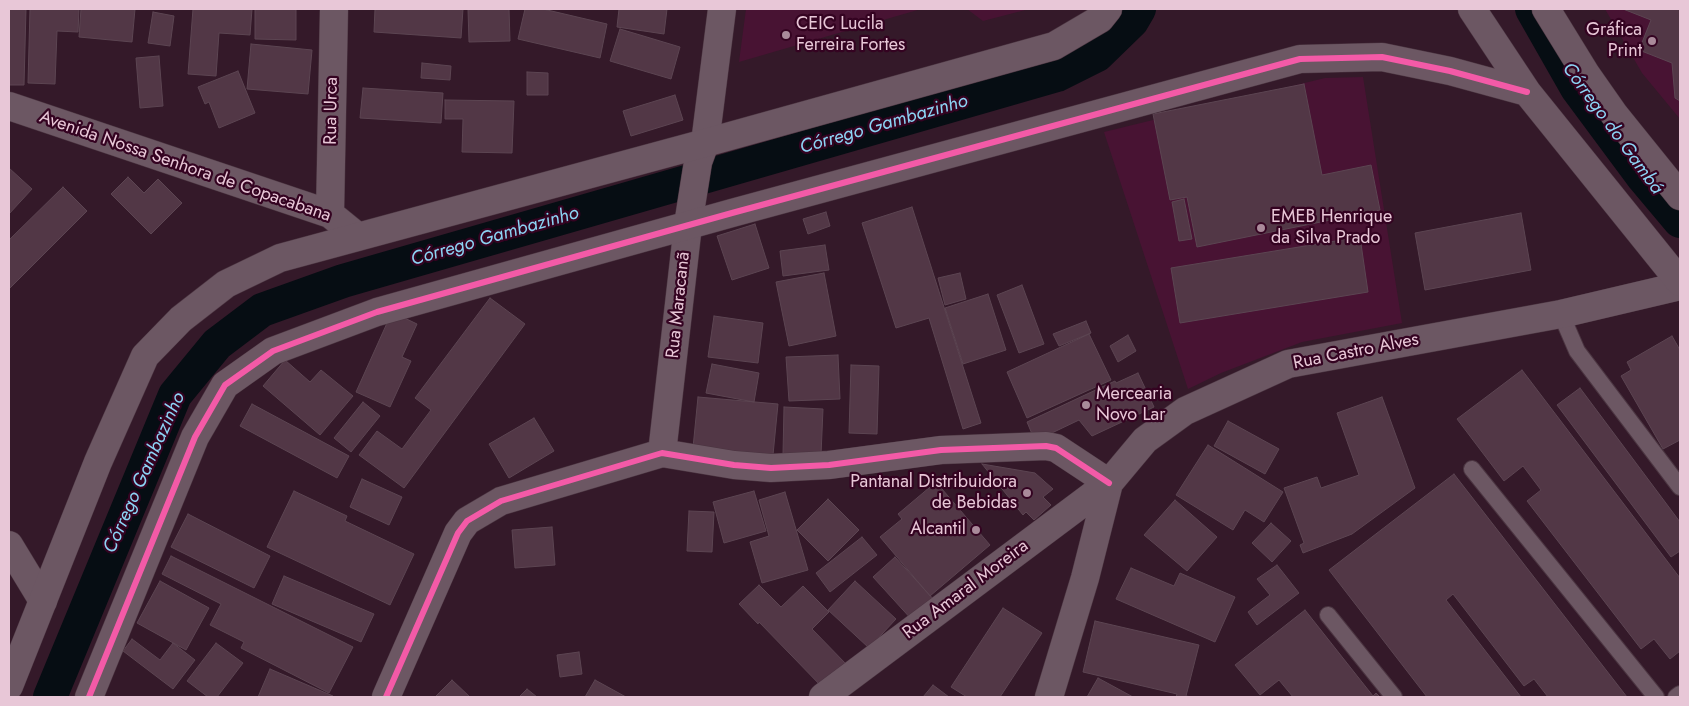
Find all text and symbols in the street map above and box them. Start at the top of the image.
place label: CEIC Lucila Ferreira Fortes [796,14,905,56]
place label: Gráfica Print [1586,20,1642,62]
marker: CEIC Lucila Ferreira Fortes [780,29,792,41]
marker: Gráfica Print [1646,35,1658,47]
water label: Córrego do Gambá [1557,59,1667,199]
street label: Rua Urca [321,77,343,145]
water label: Córrego Gambazinho [797,90,971,160]
street label: Avenida Nossa Senhora de Copacabana [36,107,334,227]
water label: Córrego Gambazinho [408,202,582,272]
place label: EMEB Henrique da Silva Prado [1271,207,1392,250]
marker: EMEB Henrique da Silva Prado [1255,222,1267,234]
street label: Rua Maracanã [663,251,695,359]
street label: Rua Castro Alves [1291,329,1421,375]
place label: Mercearia Novo Lar [1096,384,1172,426]
water label: Córrego Gambazinho [99,389,191,557]
marker: Mercearia Novo Lar [1080,399,1092,411]
place label: Pantanal Distribuidora de Bebidas [850,472,1017,514]
marker: Pantanal Distribuidora de Bebidas [1021,487,1033,499]
place label: Alcantil [910,519,966,541]
marker: Alcantil [970,524,982,536]
street label: Rua Amaral Moreira [899,536,1033,644]

